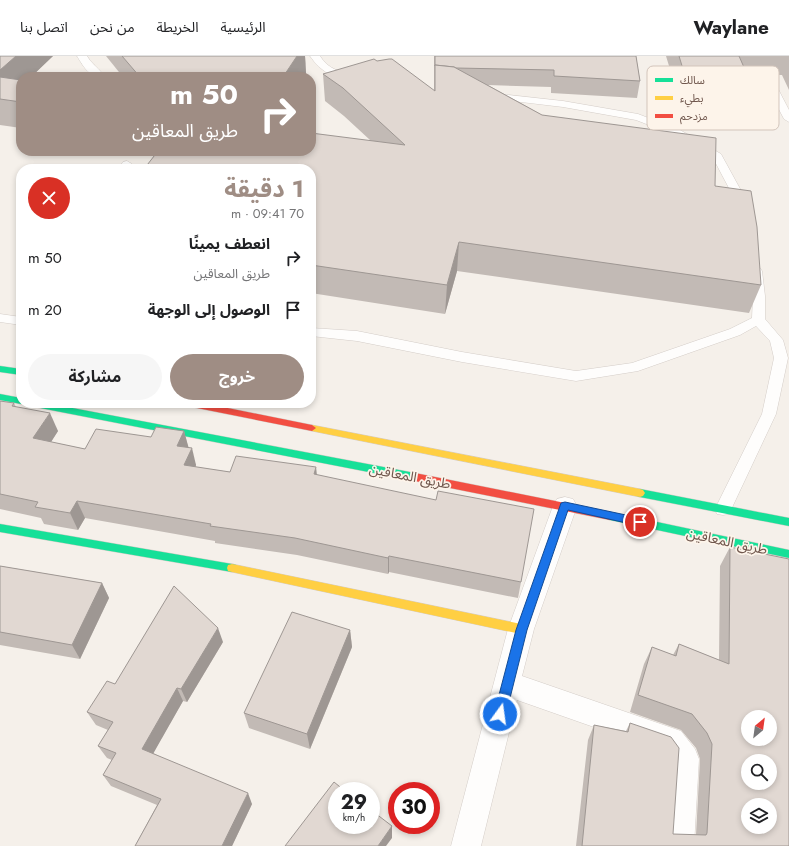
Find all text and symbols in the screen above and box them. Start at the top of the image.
text: Waylane [693,14,769,41]
text: اتصل بنا [20,17,68,37]
text: من نحن [90,17,135,37]
text: الخريطة [157,17,199,37]
text: الرئيسية [221,17,266,37]
legend [647,66,779,130]
text: سالك [680,72,705,88]
text: 50 m [170,74,238,115]
icon: right [252,88,304,140]
text: بطيء [680,90,703,108]
text: مزدحم [680,108,708,125]
text: طريق المعاقين [132,118,238,144]
text: 1 دقيقة [224,171,304,206]
button: close [28,177,70,219]
text: 70 m · 09:41 [231,204,304,223]
text: انعطف يمينًا [189,233,270,255]
text: 50 m [28,247,62,269]
icon: right [282,247,304,269]
text: طريق المعاقين [193,264,270,283]
text: 20 m [28,299,62,321]
text: الوصول إلى الوجهة [148,299,270,321]
icon: arrive [282,299,304,321]
button: مشاركة [28,354,162,400]
button: خروج [170,354,304,400]
street label: طريق المعاقين [368,458,452,494]
pin [623,505,657,539]
icon: arrive [629,511,651,533]
street label: طريق المعاقين [685,523,769,559]
position arrow [479,693,521,735]
north arrow [741,710,777,746]
map controls [741,710,777,834]
button: search [741,754,777,790]
speed limit sign: 30 [388,782,440,834]
text: 29 [341,788,367,817]
button: layers [741,798,777,834]
text: km/h [343,810,365,825]

